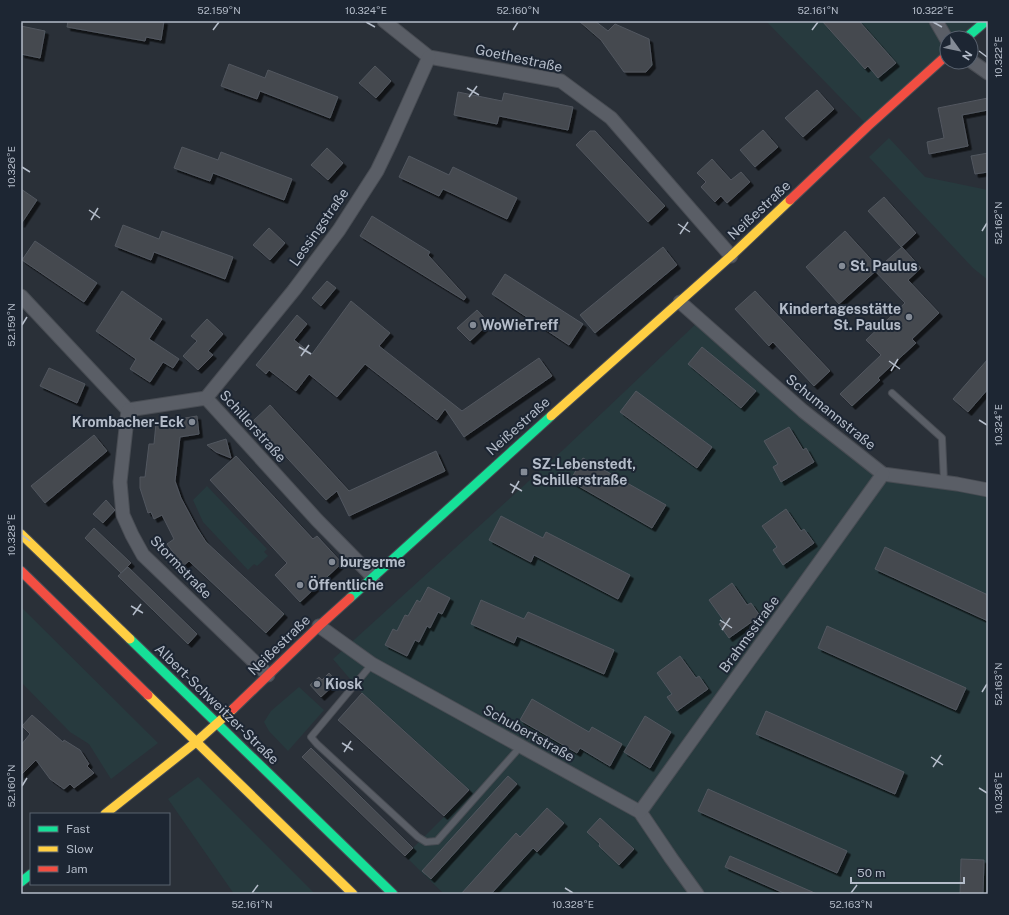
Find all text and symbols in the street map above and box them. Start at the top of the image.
text: 52.159°N [197,4,241,16]
text: 10.324°E [345,4,387,16]
text: 52.160°N [496,4,540,16]
text: 52.161°N [797,4,839,16]
text: 10.322°E [912,4,954,16]
north arrow [939,30,979,70]
text: 10.322°E [992,36,1004,78]
street label: Goethestraße [474,41,564,75]
text: N [960,49,975,62]
text: 10.326°E [5,146,17,188]
street label: Neißestraße [724,177,794,243]
street label: Lessingstraße [286,185,352,269]
text: 52.162°N [992,201,1004,245]
place label: St. Paulus [850,258,918,274]
marker: St. Paulus [837,261,847,271]
place label: Kindertagesstätte St. Paulus [779,301,901,333]
text: 52.159°N [5,303,17,347]
marker: Kindertagesstätte St. Paulus [904,312,914,322]
place label: WoWieTreff [481,317,559,333]
marker: WoWieTreff [468,320,478,330]
street label: Schumannstraße [783,371,879,453]
street label: Schillerstraße [216,387,290,465]
street label: Neißestraße [483,393,553,459]
text: 10.324°E [992,404,1004,446]
place label: Krombacher-Eck [72,414,184,430]
marker: Krombacher-Eck [187,417,197,427]
place label: SZ-Lebenstedt, Schillerstraße [532,456,636,488]
marker: SZ-Lebenstedt, Schillerstraße [519,467,529,477]
text: 10.328°E [5,514,17,556]
street label: Stormstraße [147,532,215,602]
place label: burgerme [340,554,406,570]
marker: burgerme [327,557,337,567]
place label: Öffentliche [308,576,384,593]
marker: Öffentliche [295,580,305,590]
street label: Brahmsstraße [716,592,782,676]
street label: Neißestraße [245,612,313,678]
street label: Albert-Schweitzer-Straße [152,641,282,768]
text: 52.163°N [992,662,1004,706]
place label: Kiosk [325,676,362,692]
marker: Kiosk [312,679,322,689]
street label: Schubertstraße [481,701,577,765]
text: 52.160°N [5,764,17,808]
text: 10.326°E [992,772,1004,814]
legend [30,813,170,885]
text: Fast [66,822,91,836]
text: Slow [66,842,94,856]
scale bar [851,859,964,885]
text: Jam [66,862,88,876]
text: 50 m [857,866,885,880]
text: 52.161°N [231,898,273,910]
text: 10.328°E [552,898,594,910]
text: 52.163°N [829,898,873,910]

